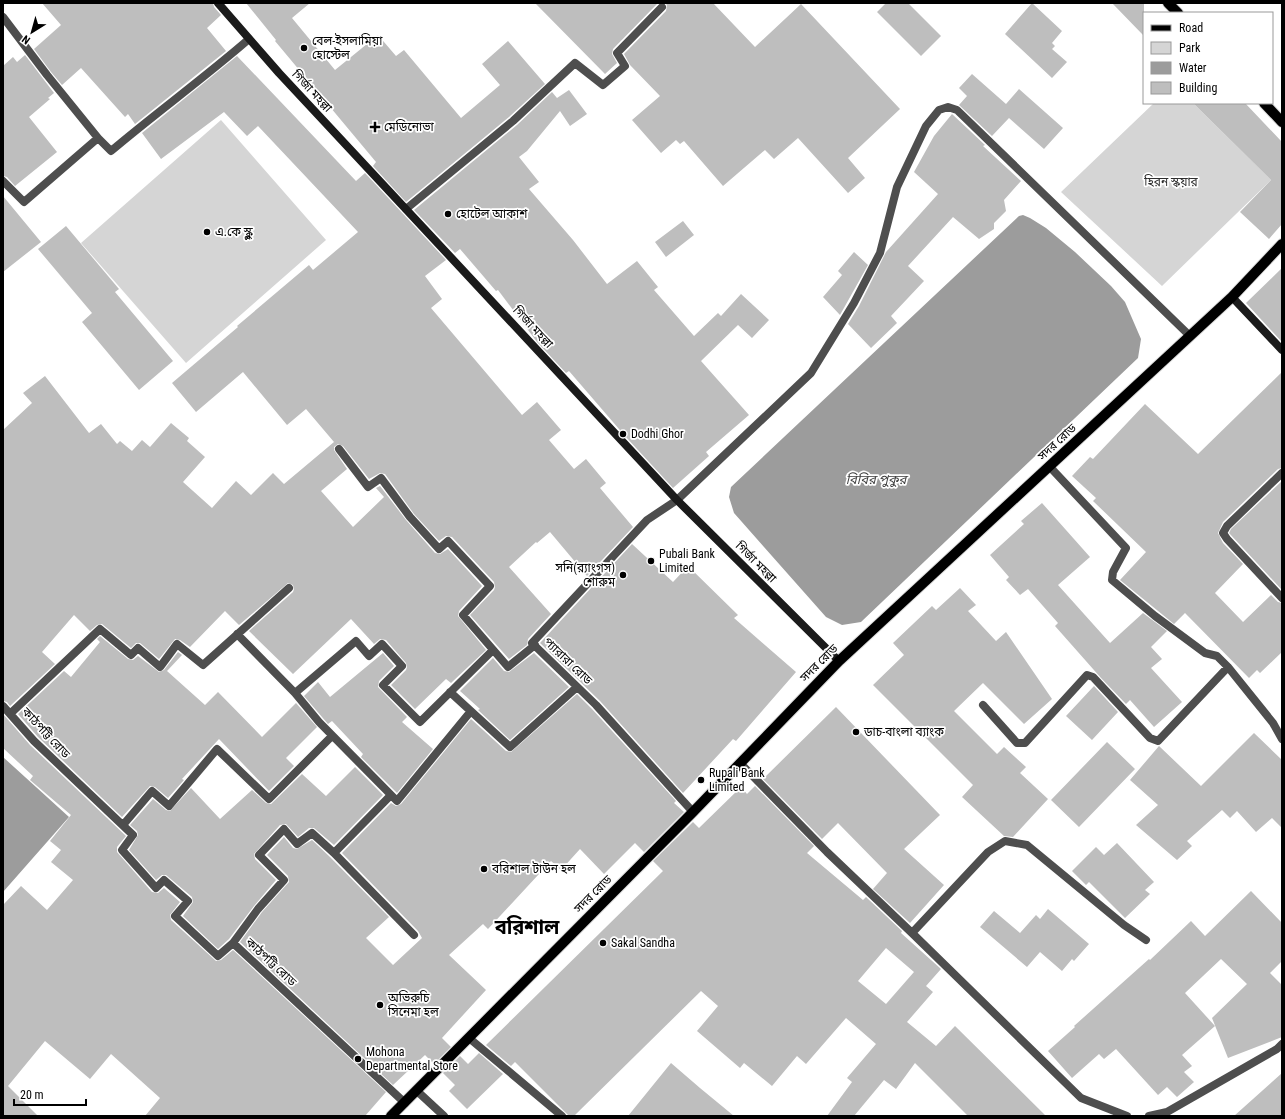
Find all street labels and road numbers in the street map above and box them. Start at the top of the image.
street label: গির্জা মহল্লা [288,66,336,115]
street label: গির্জা মহল্লা [509,302,557,351]
street label: সদর রোড [1034,420,1079,464]
street label: গির্জা মহল্লা [732,537,781,586]
street label: প্যারারা রোড [541,635,595,688]
street label: সদর রোড [797,641,841,685]
street label: কাঠপট্টি রোড [18,703,74,761]
street label: সদর রোড [571,872,615,916]
street label: কাঠপট্টি রোড [242,934,300,989]

